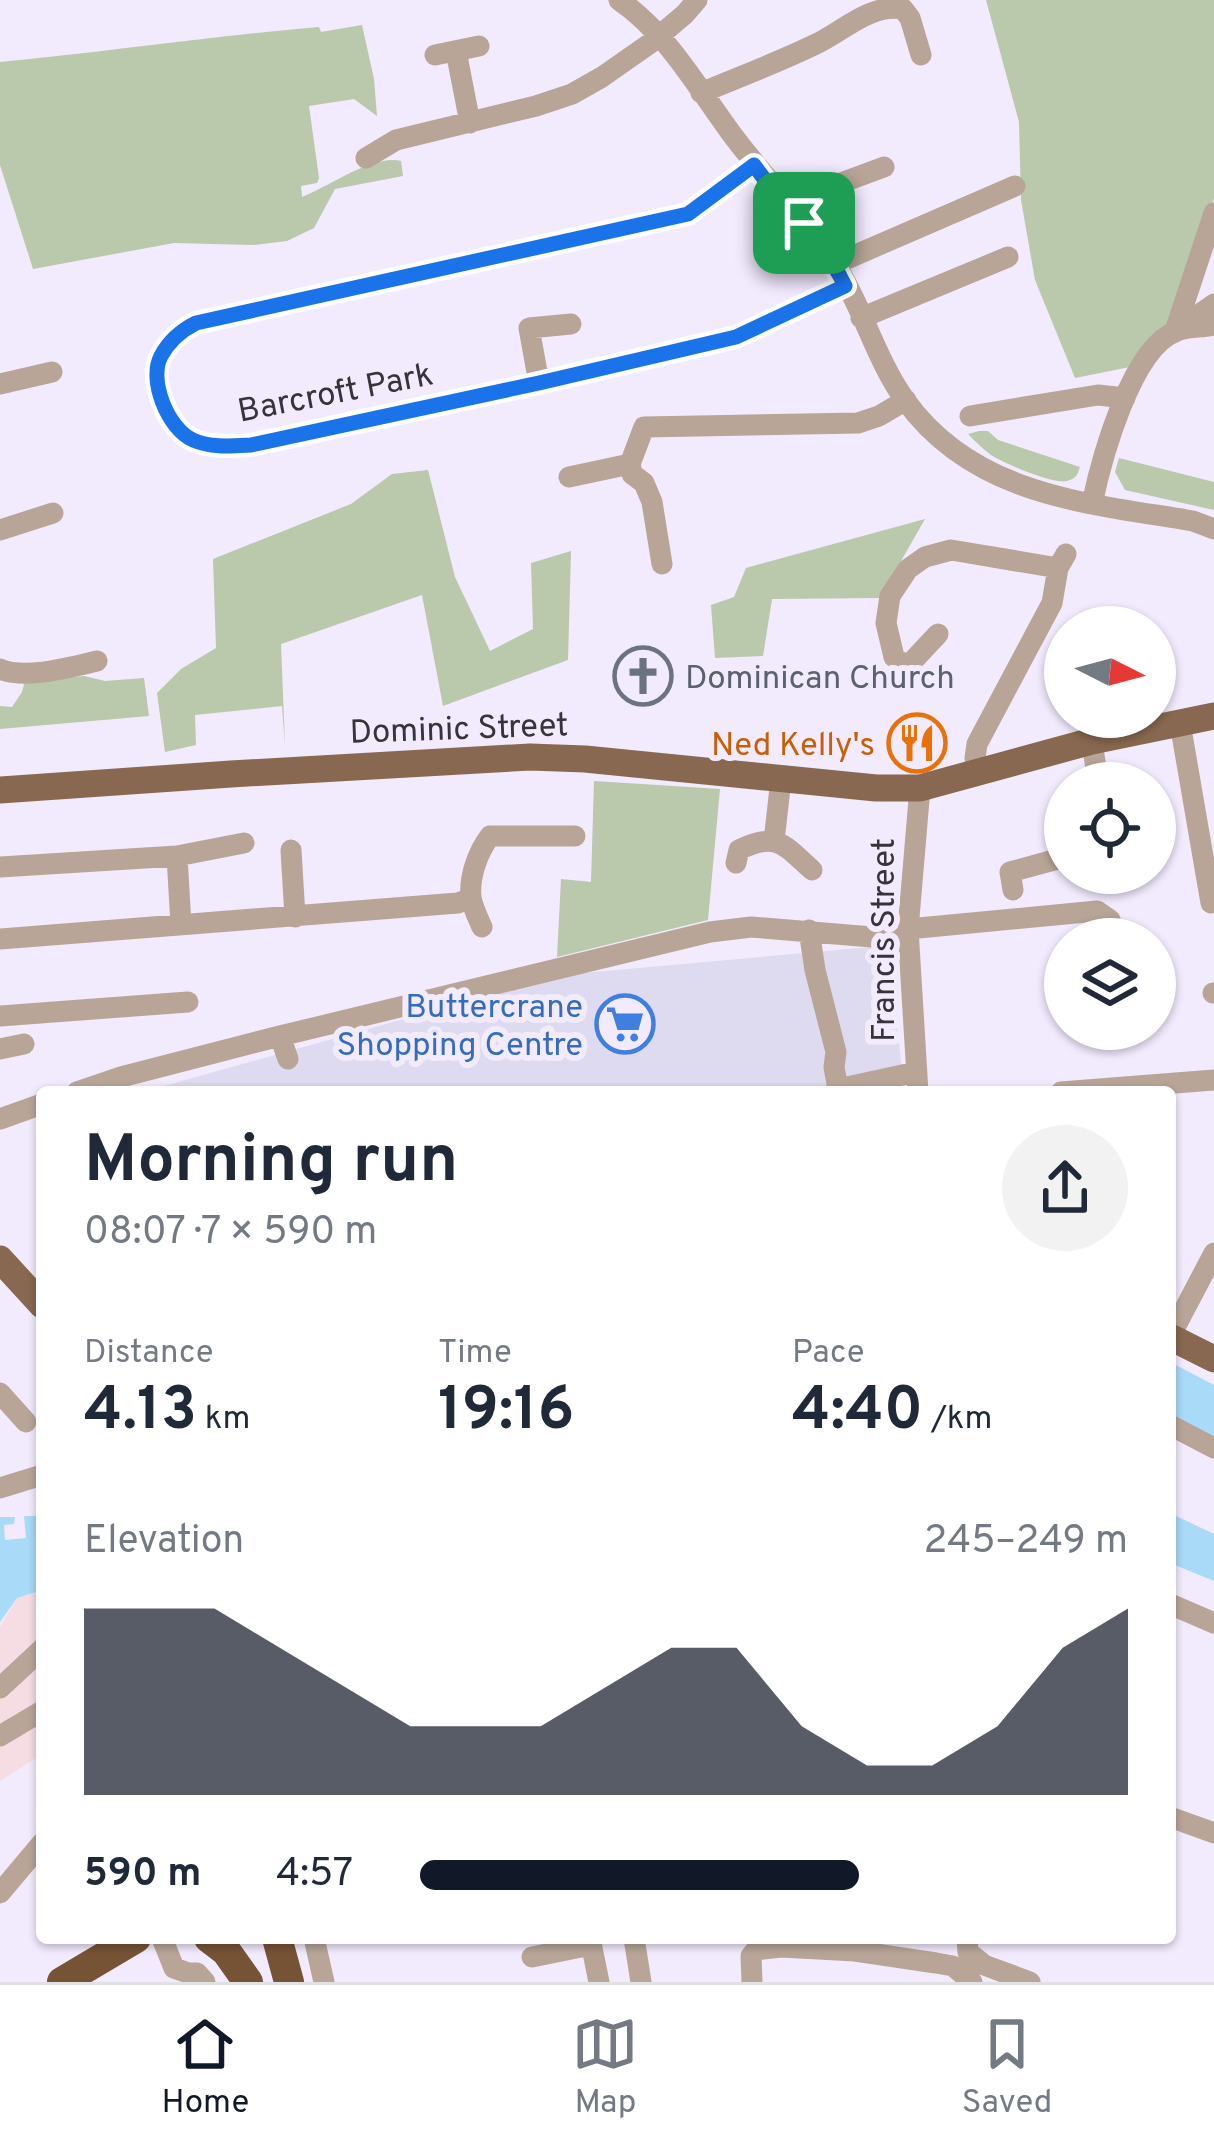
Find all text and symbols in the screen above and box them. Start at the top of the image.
pin [753,172,855,274]
icon: arrive [771,190,837,256]
street label: Barcroft Park [235,355,437,434]
north arrow [1044,606,1176,738]
map controls [1044,606,1176,1050]
church icon: Dominican Church [612,645,674,707]
place label: Dominican Church [685,659,955,701]
street label: Dominic Street [349,706,569,756]
restaurant icon: Ned Kelly's [886,712,948,774]
place label: Ned Kelly's [711,726,875,768]
button: locate [1044,762,1176,894]
street label: Francis Street [865,838,907,1042]
button: layers [1044,918,1176,1050]
place label: Buttercrane Shopping Centre [336,988,583,1068]
supermarket icon: Buttercrane Shopping Centre [594,993,656,1055]
text: Morning run [84,1122,458,1205]
button: share [1002,1125,1128,1251]
text: 08:07 · 7 × 590 m [84,1209,377,1258]
text: Distance [84,1333,214,1375]
text: Time [438,1333,512,1375]
text: Pace [792,1333,865,1375]
text: 4.13 [84,1375,197,1451]
text: 19:16 [438,1375,574,1451]
text: 4:40 [792,1375,923,1451]
text: km [197,1399,250,1441]
text: /km [923,1399,992,1441]
text: Elevation [84,1518,244,1567]
text: 245–249 m [924,1518,1128,1567]
text: 590 m [84,1851,202,1900]
text: 4:57 [276,1851,353,1900]
tab: Home [162,2011,249,2125]
tab: Map [572,2011,638,2125]
tab: Saved [962,2011,1052,2125]

